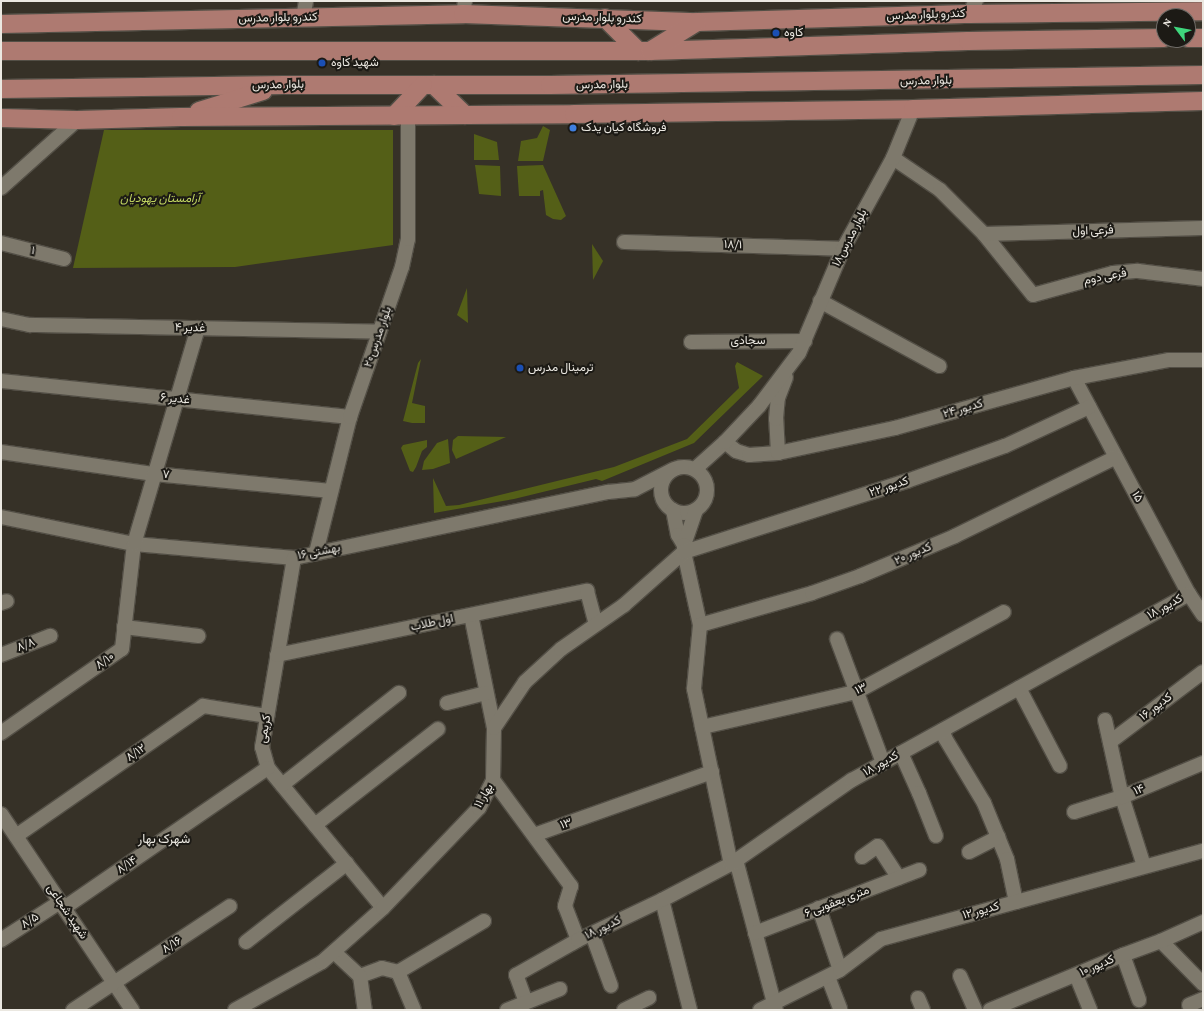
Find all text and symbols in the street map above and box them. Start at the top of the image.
street label: کندرو بلوار مدرس [886,6,966,24]
north arrow [1156,8,1196,48]
street label: کندرو بلوار مدرس [562,9,642,27]
street label: کندرو بلوار مدرس [238,10,318,26]
text: N [1160,16,1174,29]
place label: کاوه [784,26,803,40]
marker: کاوه [771,28,781,38]
place label: شهید کاوه [331,56,379,70]
marker: شهید کاوه [316,57,328,69]
street label: بلوار مدرس [900,73,952,89]
street label: بلوار مدرس [252,77,304,93]
street label: بلوار مدرس [576,77,628,93]
place label: فروشگاه کیان یدک [581,121,667,135]
marker: فروشگاه کیان یدک [568,123,578,133]
park label: آرامستان یهودیان [120,192,200,206]
street label: بلوار مدرس۱۸ [829,207,871,269]
street label: فرعی اول [1072,223,1114,239]
street label: ۱۸/۱ [724,237,742,253]
street label: ۱ [30,244,36,258]
street label: فرعی دوم [1082,266,1128,288]
street label: بلوار مدرس۲۰ [361,305,395,369]
street label: غدیر ۴ [175,321,205,335]
street label: سجادی [731,334,765,348]
place label: ترمینال مدرس [528,361,593,375]
marker: ترمینال مدرس [515,363,525,373]
street label: غدیر ۶ [160,390,190,408]
street label: کدیور ۲۴ [941,396,985,422]
street label: ۷ [162,468,170,482]
street label: کدیور ۲۲ [868,474,910,500]
street label: ۱۵ [1128,489,1146,505]
street label: کدیور ۲۰ [892,540,934,568]
street label: ۱۶ بهشتی [296,541,342,563]
street label: کدیور ۱۸ [1145,591,1185,623]
street label: اول طلاب [409,611,455,635]
street label: ۸/۸ [15,635,37,655]
street label: ۸/۱۰ [93,649,117,673]
street label: ۱۳ [853,680,869,698]
street label: کدیور ۱۶ [1137,690,1175,724]
street label: کریمی [256,714,274,744]
street label: ۸/۱۲ [123,741,149,765]
street label: کدیور ۱۸ [861,748,901,780]
street label: بهار ۱۱ [471,781,497,811]
street label: ۱۴ [1131,781,1147,799]
street label: ۱۳ [558,815,574,833]
district label: شهرک بهار [138,831,190,847]
street label: ۸/۱۴ [114,853,140,877]
street label: شهید شجاعی [43,882,91,942]
street label: ۶ متری یعقوبی [802,883,872,921]
street label: کدیور ۱۲ [961,899,1001,923]
street label: ۸/۵ [18,910,42,932]
street label: کدیور ۱۸ [583,913,623,943]
street label: ۸/۱۶ [159,933,185,957]
street label: کدیور ۱۰ [1077,952,1117,980]

